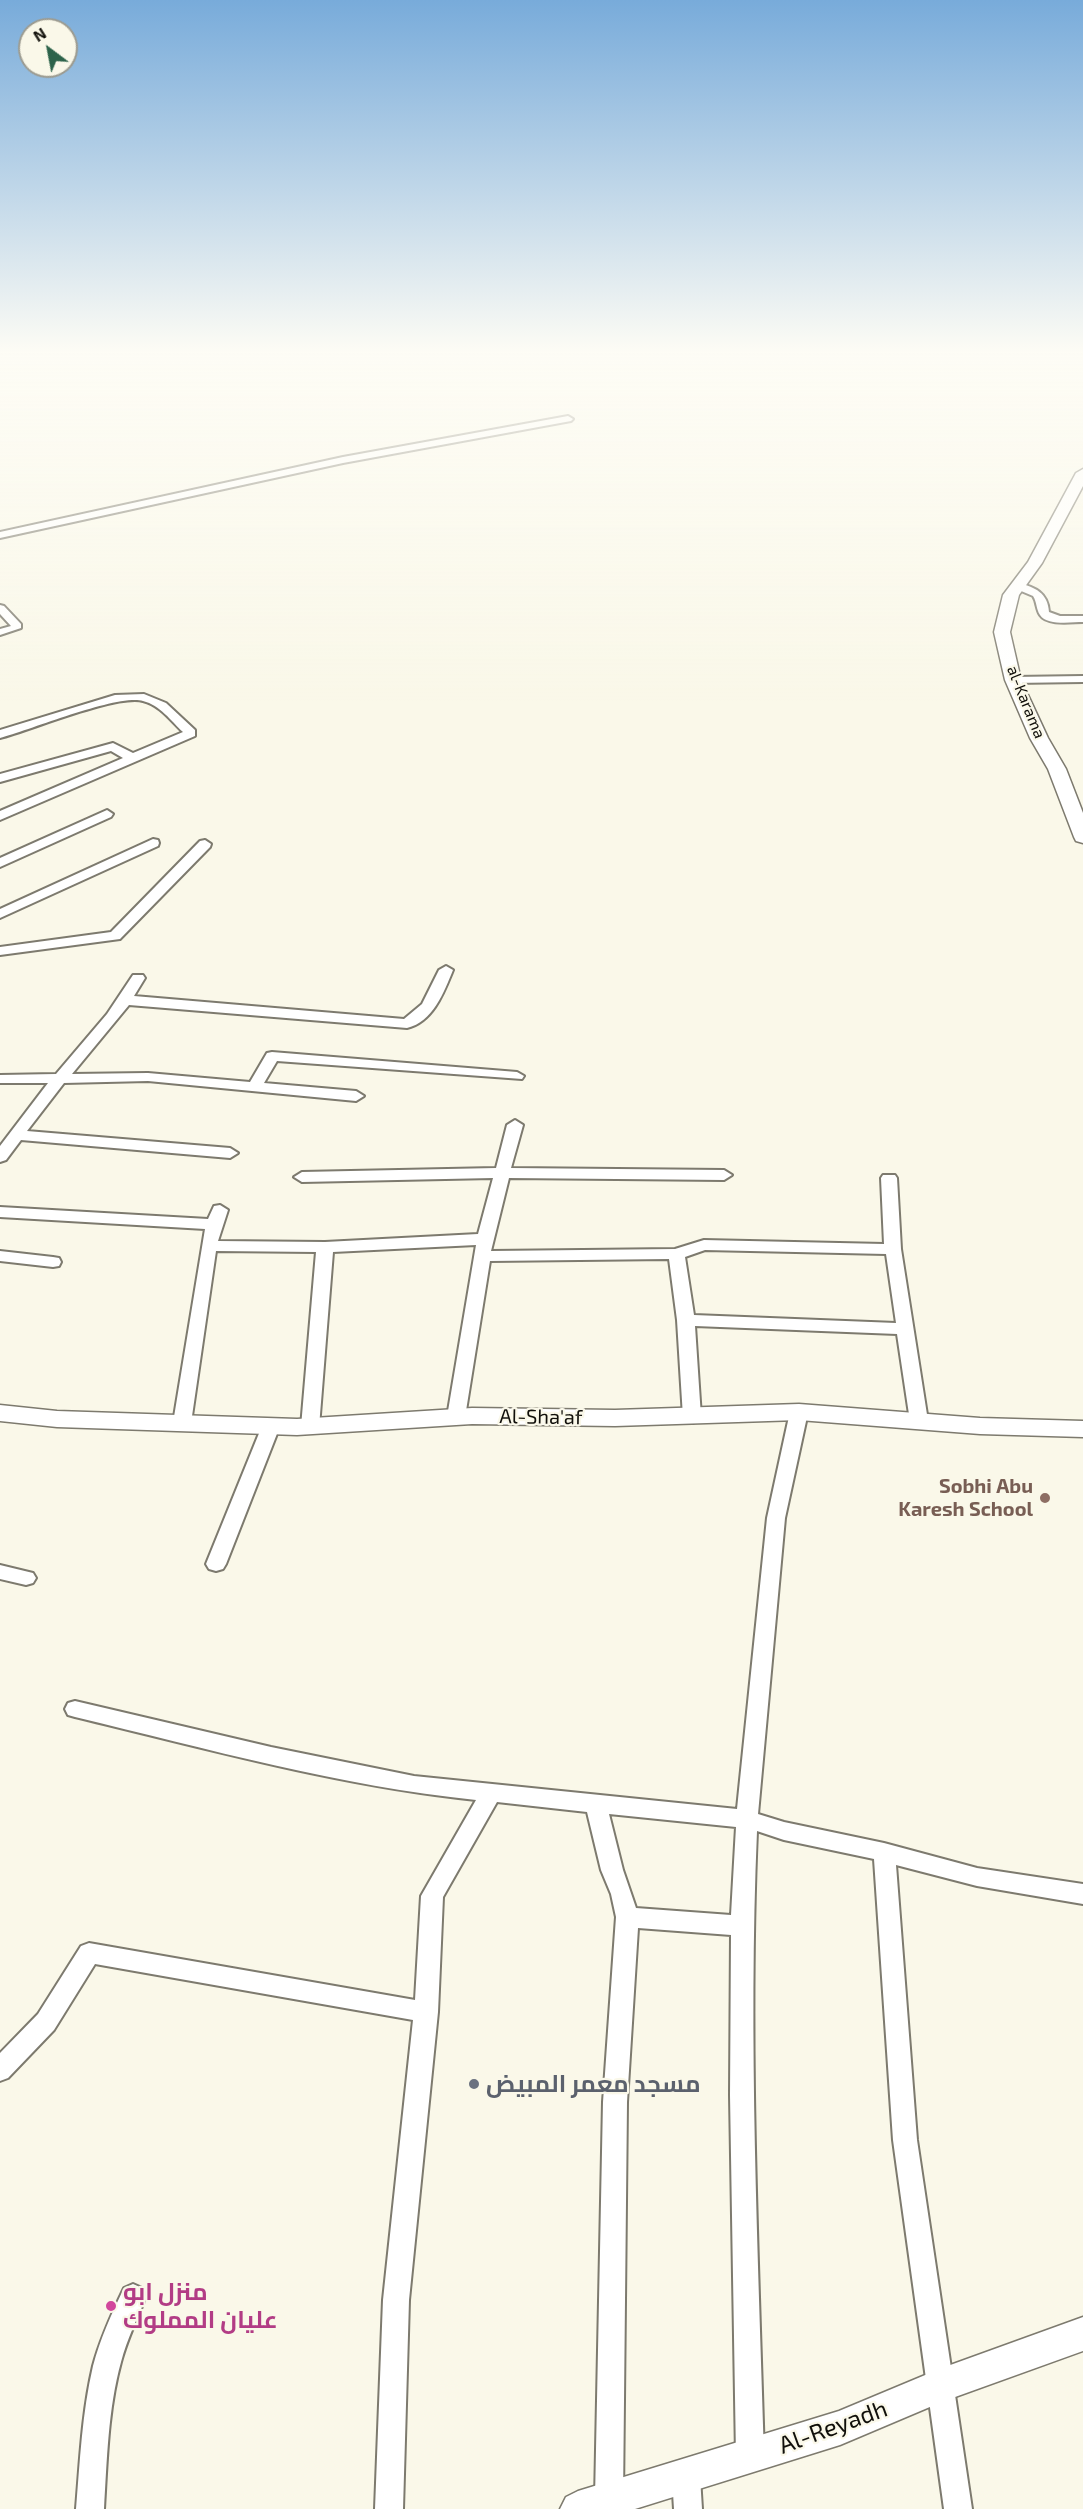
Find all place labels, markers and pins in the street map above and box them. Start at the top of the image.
place label: Sobhi Abu Karesh School [898,1474,1033,1521]
marker: Sobhi Abu Karesh School [1038,1491,1052,1505]
place label: مسجد معمر المبيض [486,2070,701,2098]
marker: مسجد معمر المبيض [467,2077,481,2091]
place label: منزل ابو عليان المملوك [123,2278,278,2334]
marker: منزل ابو عليان المملوك [104,2299,118,2313]

